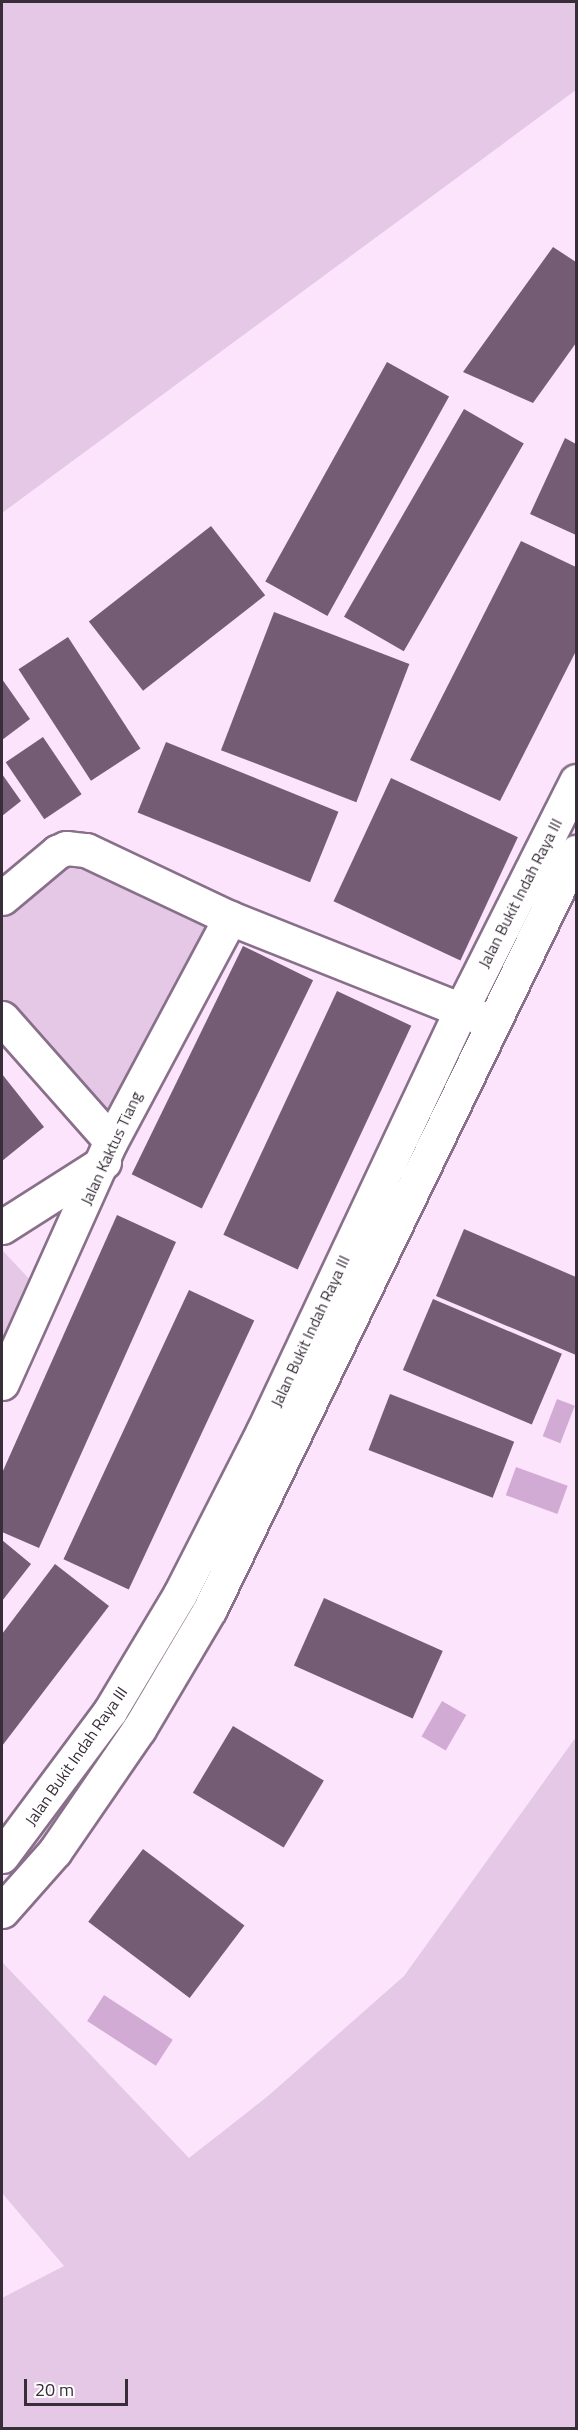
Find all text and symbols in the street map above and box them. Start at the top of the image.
street label: Jalan Bukit Indah Raya III [474,815,566,971]
street label: Jalan Kaktus Tiang [76,1088,146,1208]
street label: Jalan Bukit Indah Raya III [266,1252,354,1410]
street label: Jalan Bukit Indah Raya III [21,1683,131,1829]
scale bar [27,2367,130,2405]
text: 20 m [35,2376,74,2403]

